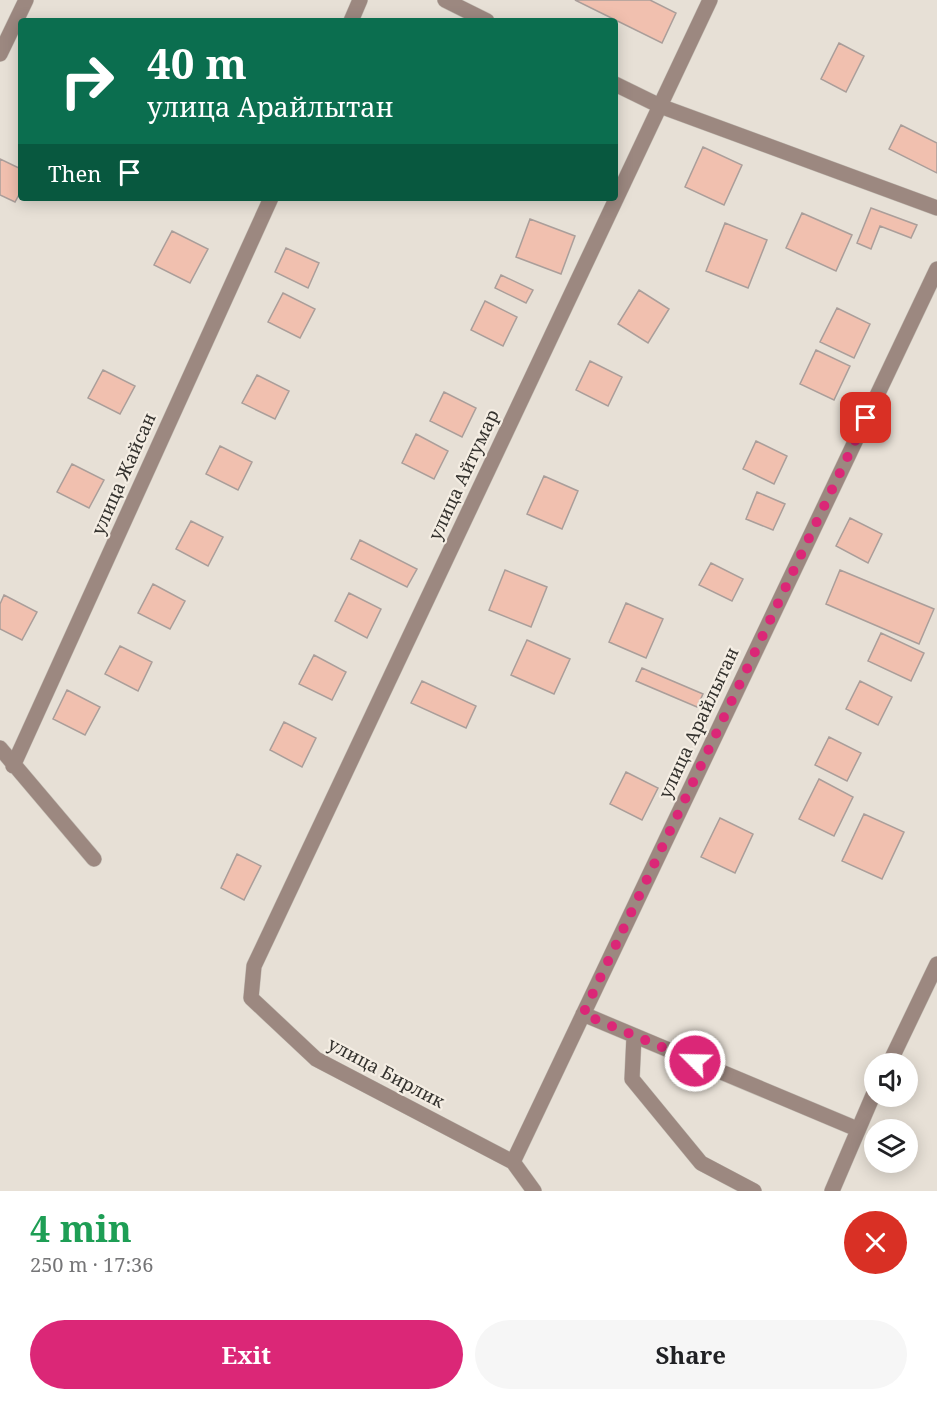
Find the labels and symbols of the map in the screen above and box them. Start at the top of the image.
pin [840,392,891,443]
street label: улица Айтумар [422,405,504,544]
street label: улица Жайсан [85,409,161,539]
street label: улица Арайлытан [652,643,744,802]
position arrow [663,1029,727,1093]
street label: улица Бирлик [324,1031,449,1113]

